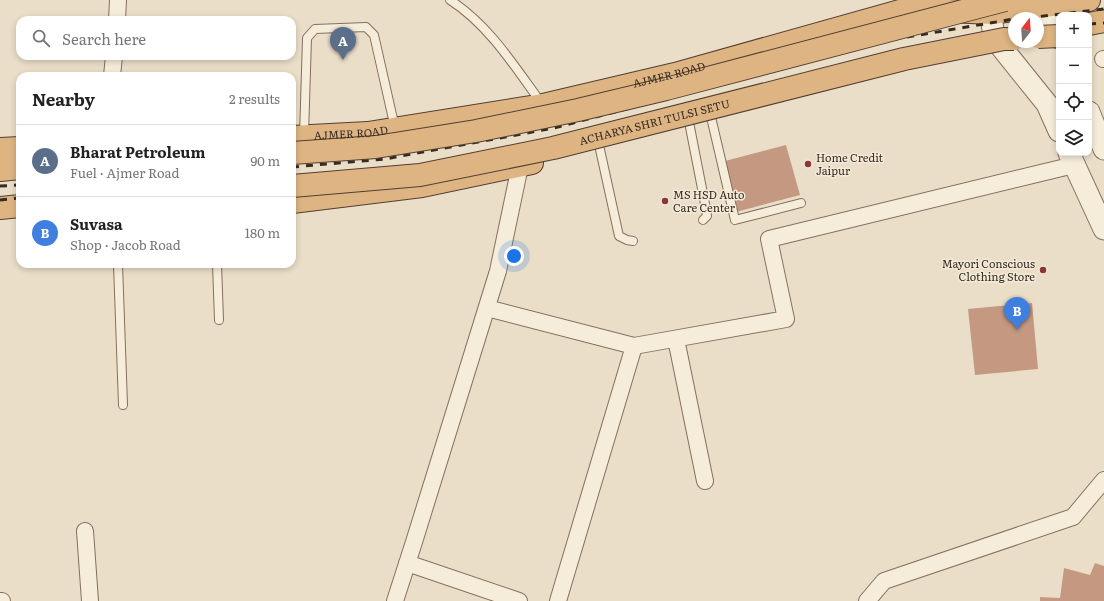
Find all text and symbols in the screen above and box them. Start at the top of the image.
north arrow [1008,12,1044,48]
map controls [1056,12,1092,156]
button: + [1056,12,1092,48]
search box [16,16,296,60]
icon: search [30,27,52,49]
text: Search here [62,27,146,50]
pin: A [330,27,356,60]
button: − [1056,48,1092,84]
street label: AJMER ROAD [631,57,707,91]
button: locate [1056,84,1092,120]
text: Nearby [32,86,95,111]
text: 2 results [229,89,280,108]
street label: ACHARYA SHRI TULSI SETU [577,94,731,148]
button: layers [1056,120,1092,156]
street label: AJMER ROAD [313,121,389,143]
text: Bharat Petroleum [70,140,205,163]
place label: Home Credit Jaipur [816,149,884,178]
text: A [40,151,50,170]
text: 90 m [250,151,280,170]
marker: Home Credit Jaipur [803,159,813,169]
text: Fuel · Ajmer Road [70,163,179,182]
place label: MS HSD Auto Care Center [673,186,744,215]
marker: MS HSD Auto Care Center [660,196,670,206]
text: Suvasa [70,212,123,235]
text: B [41,223,49,242]
text: 180 m [245,223,280,242]
text: Shop · Jacob Road [70,235,181,254]
your location [504,246,524,266]
place label: Mayori Conscious Clothing Store [942,255,1035,284]
marker: Mayori Conscious Clothing Store [1038,265,1048,275]
pin: B [1004,297,1030,330]

